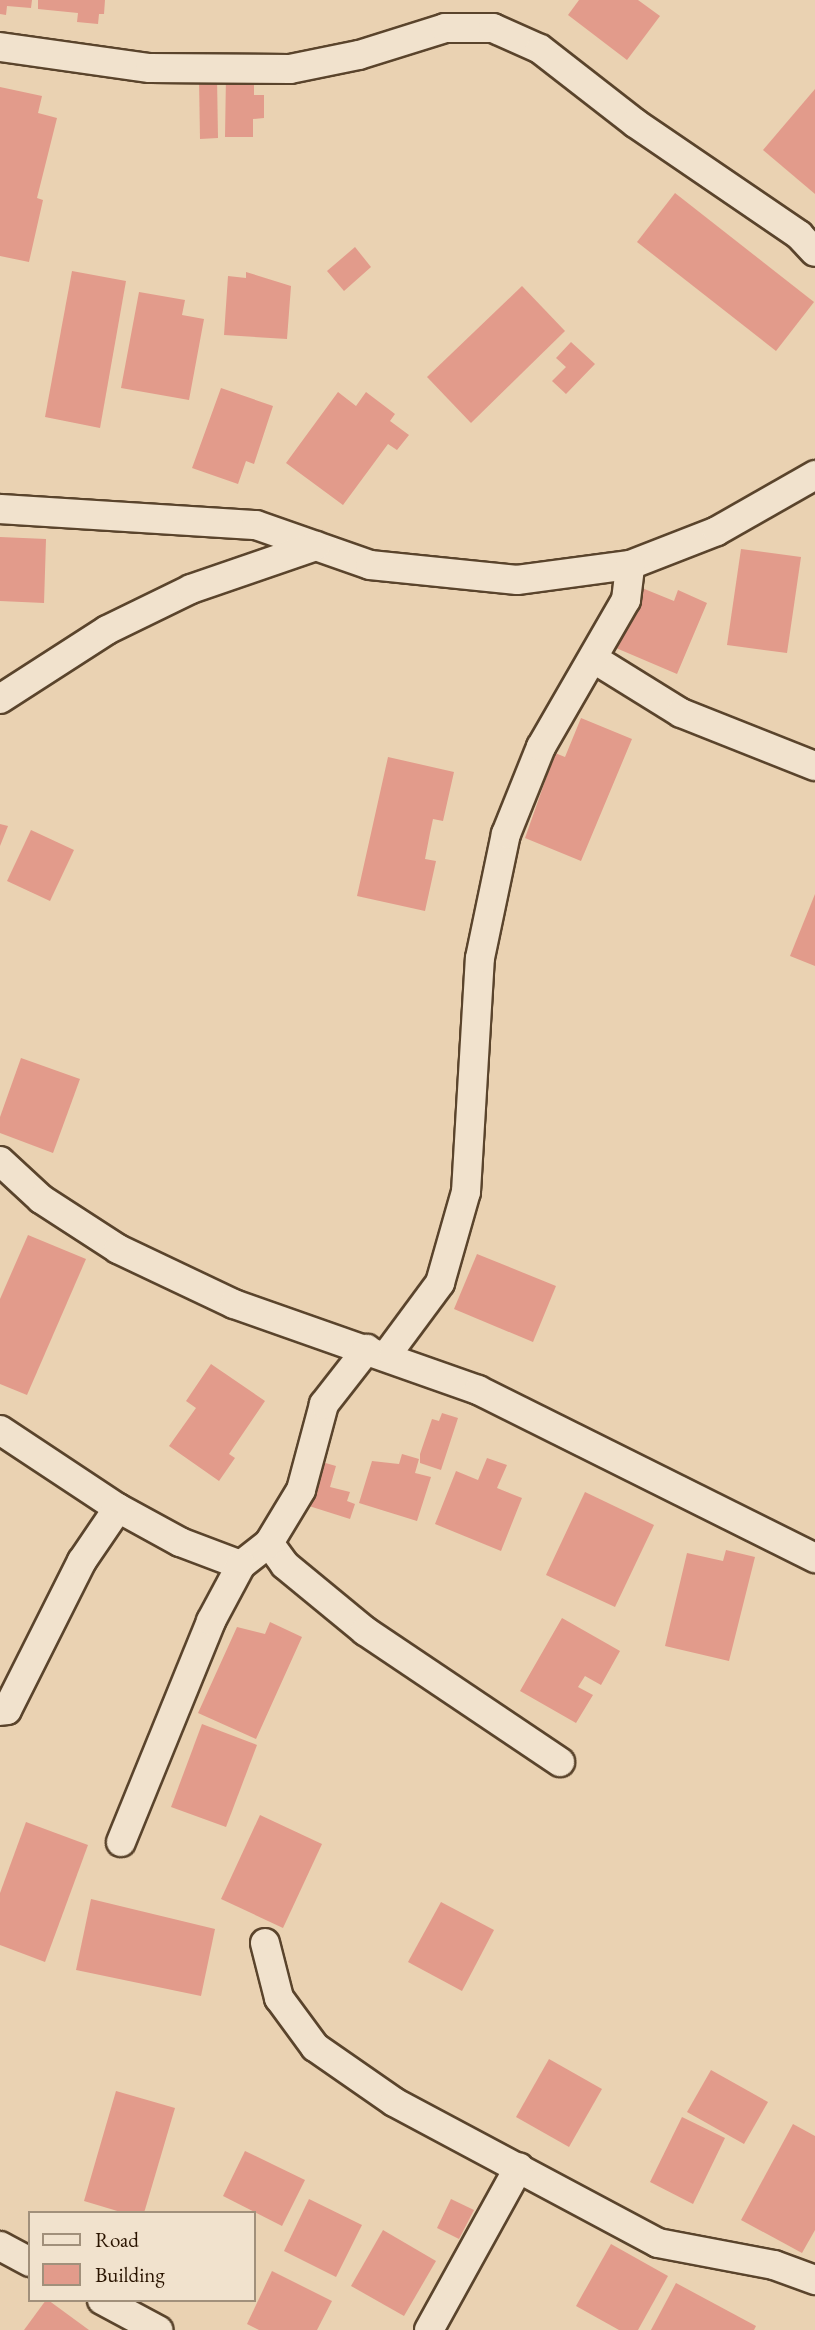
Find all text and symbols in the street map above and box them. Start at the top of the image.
legend [28,2211,256,2302]
text: Road [95,2226,139,2253]
text: Building [95,2261,165,2288]

